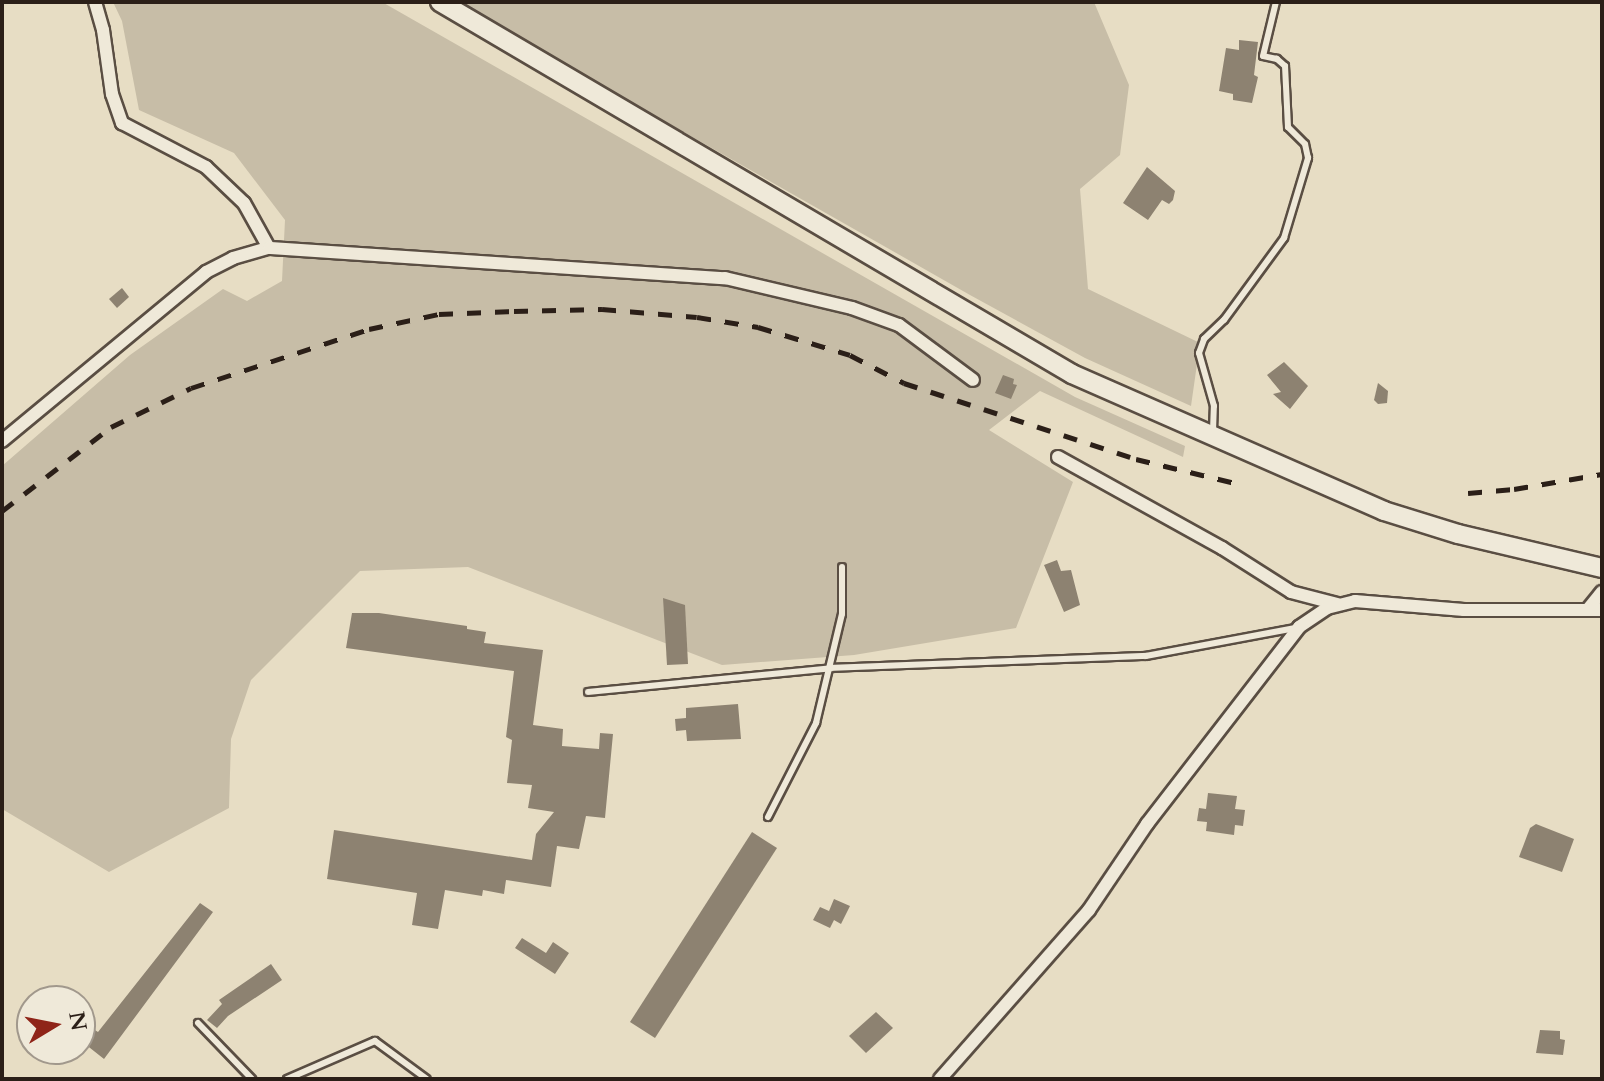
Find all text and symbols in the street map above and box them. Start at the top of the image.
north arrow [16,985,96,1065]
text: N [61,1009,94,1033]

